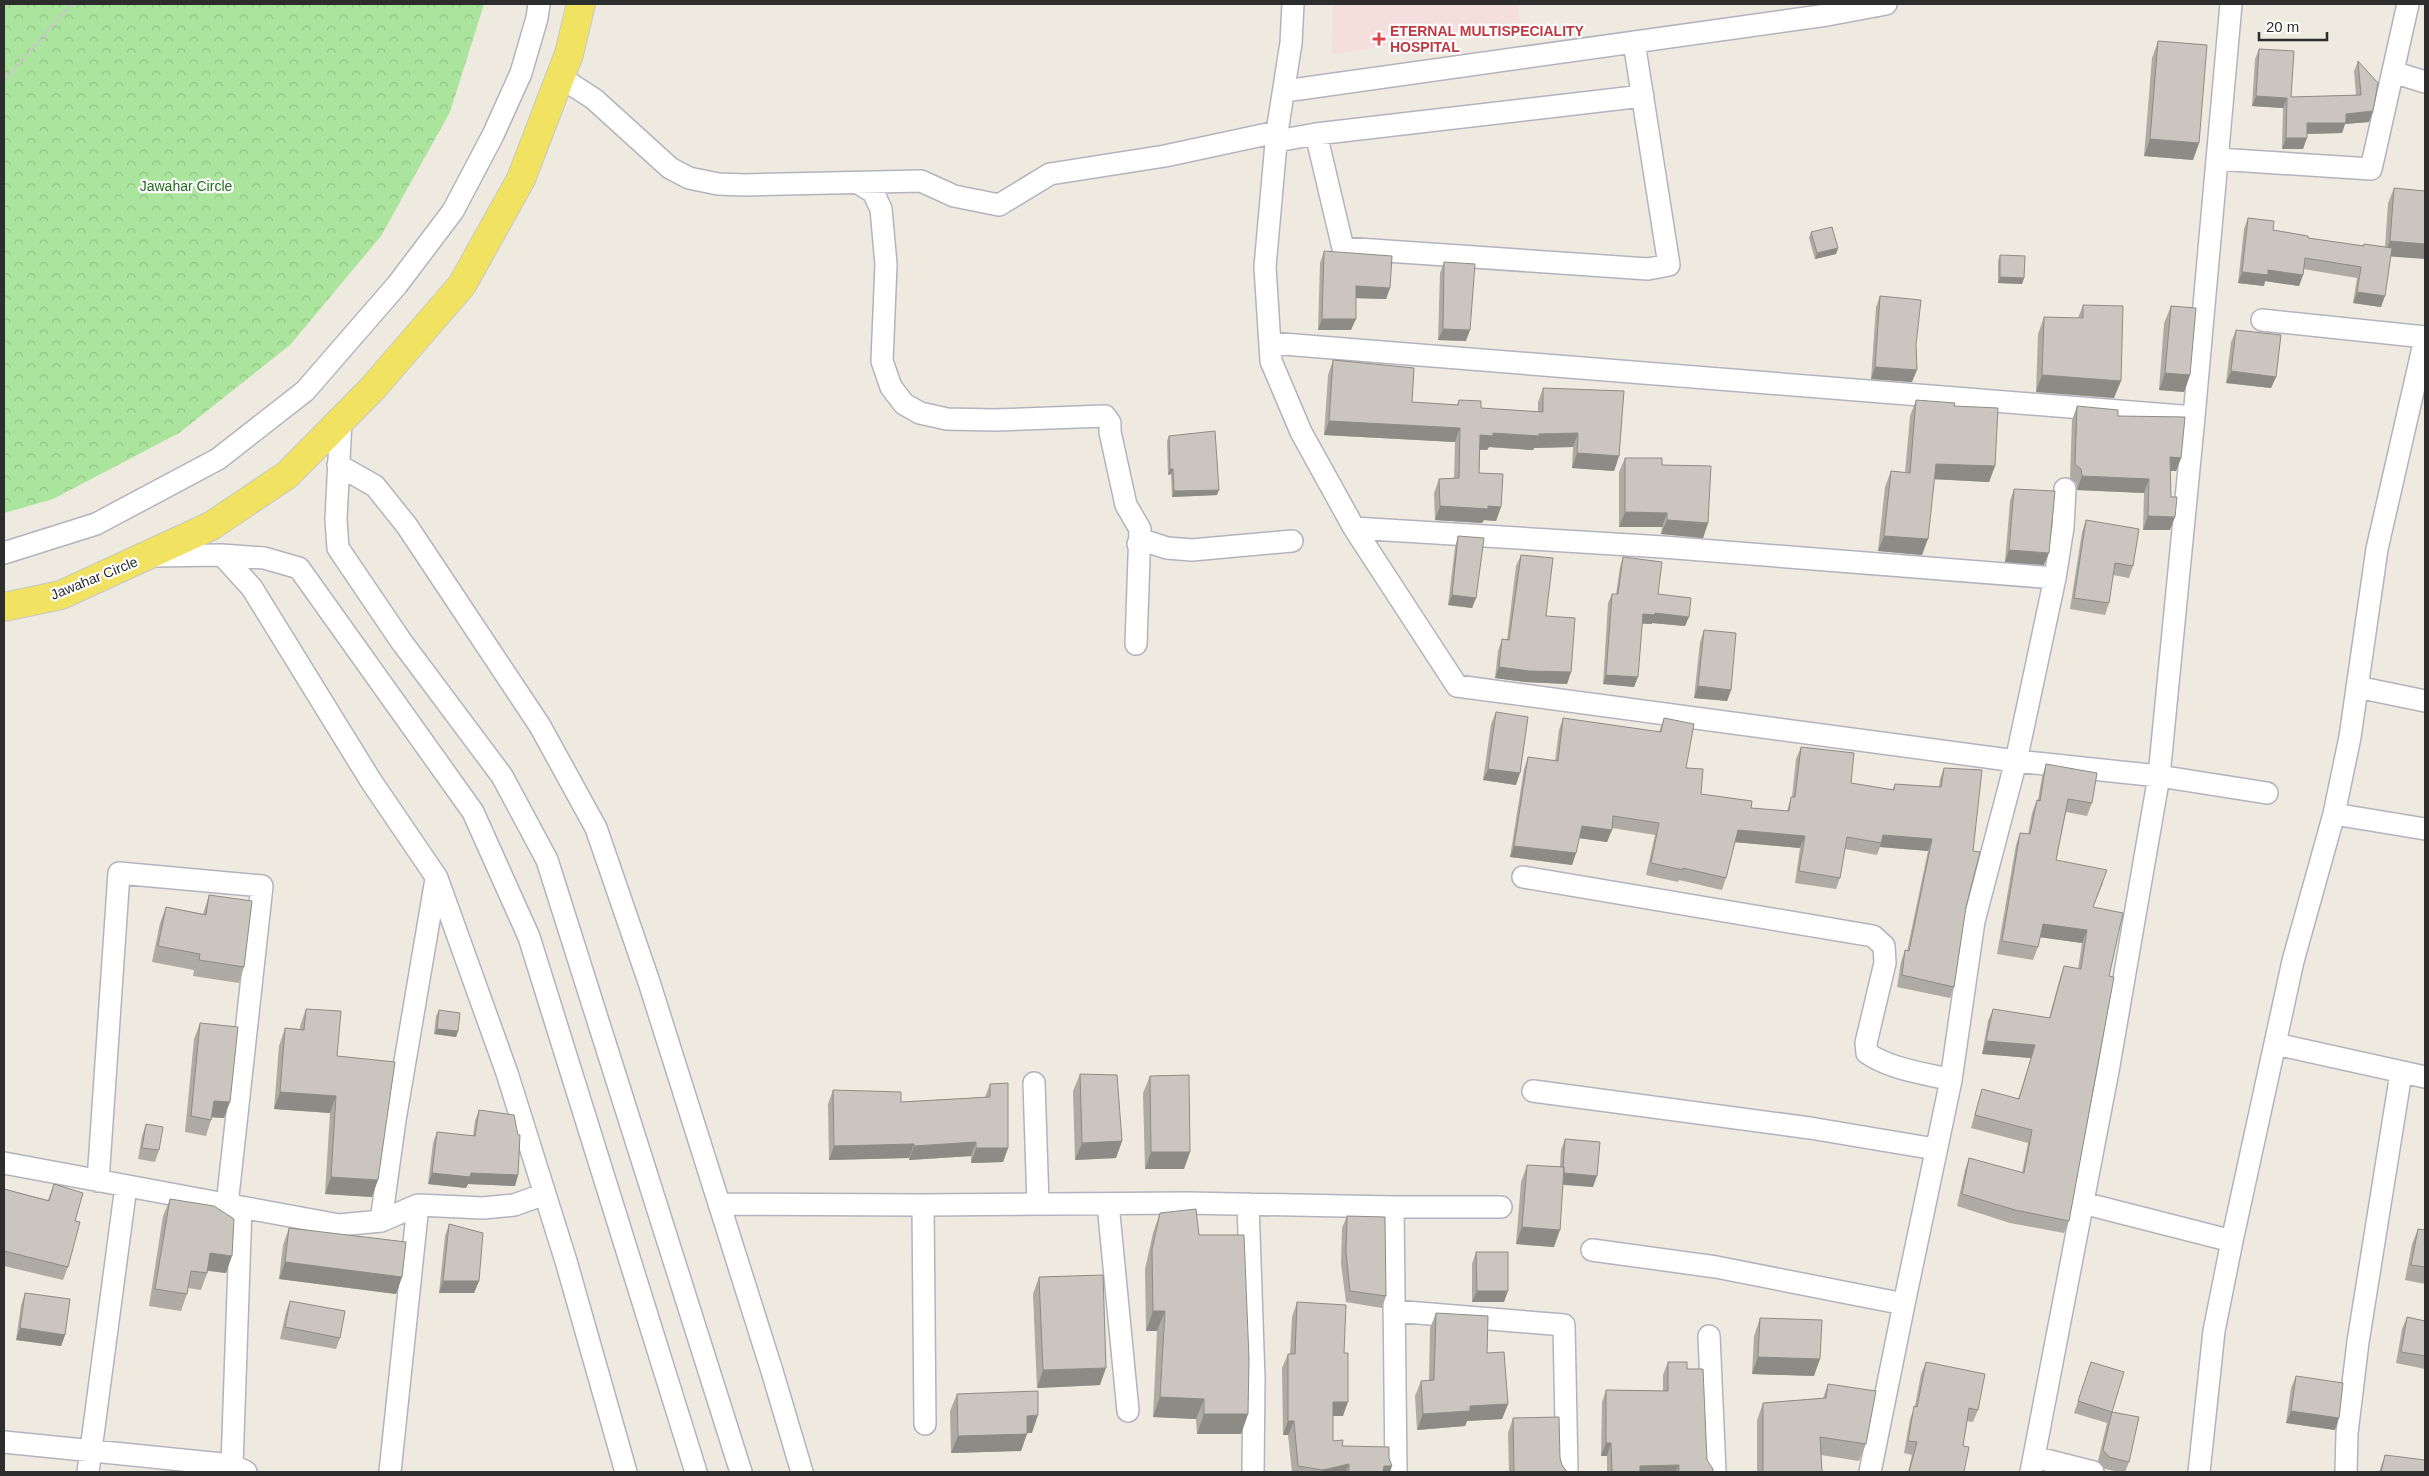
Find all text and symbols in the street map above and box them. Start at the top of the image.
scale bar [2259,10,2326,42]
text: 20 m [2266,18,2299,35]
place label: ETERNAL MULTISPECIALITY HOSPITAL [1390,23,1585,55]
marker: ETERNAL MULTISPECIALITY HOSPITAL [1372,32,1386,46]
park label: Jawahar Circle [140,178,233,194]
street label: Jawahar Circle [48,553,140,603]

